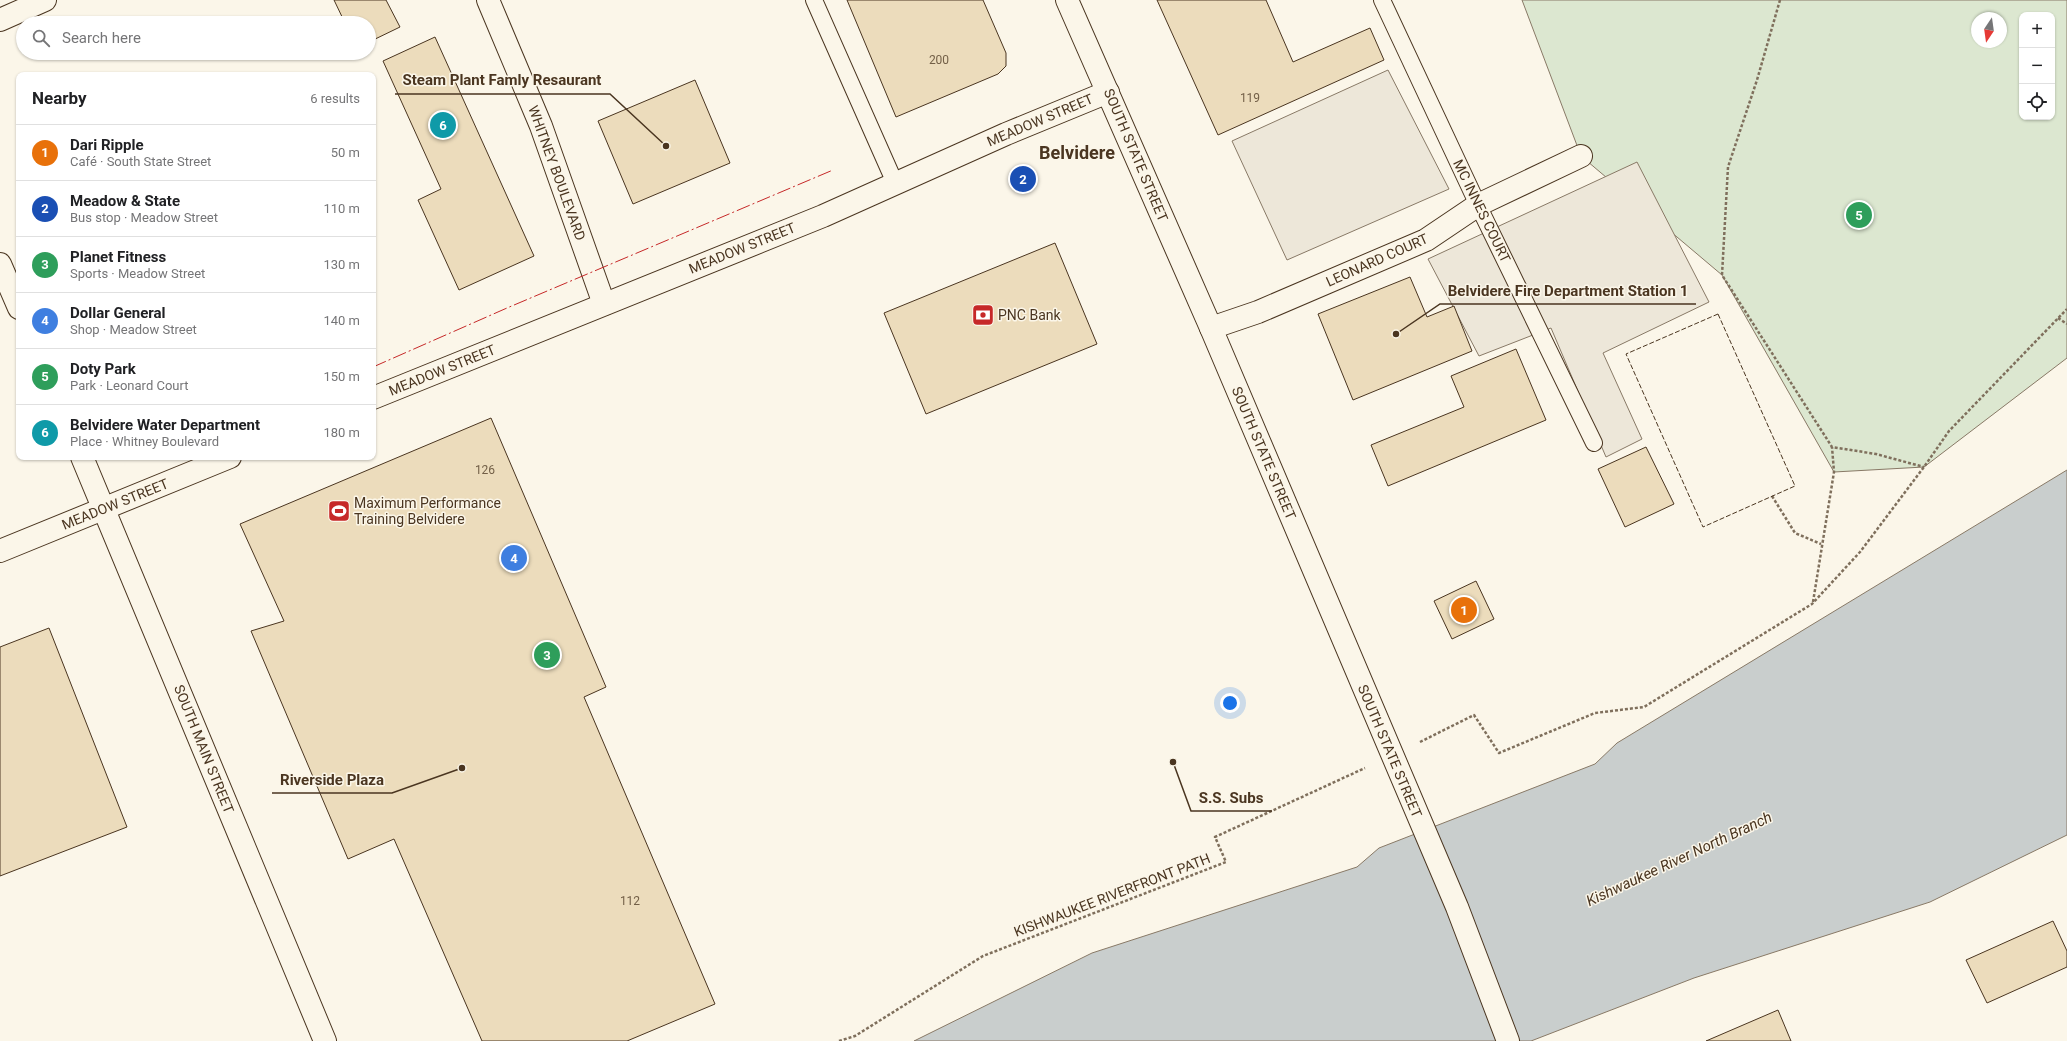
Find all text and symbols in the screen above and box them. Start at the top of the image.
north arrow [1971,12,2007,48]
map controls [2019,12,2055,120]
button: + [2019,12,2055,48]
search box [16,16,376,60]
icon: search [30,27,52,49]
text: Search here [62,29,141,47]
button: − [2019,48,2055,84]
house number: 200 [929,53,949,67]
callout: Steam Plant Famly Resaurant [395,67,610,94]
text: Steam Plant Famly Resaurant [403,71,601,89]
button: locate [2019,84,2055,120]
street label: SOUTH STATE STREET [1101,86,1171,224]
text: Nearby [32,88,87,108]
street label: MEADOW STREET [985,90,1096,150]
text: 6 results [310,91,360,106]
house number: 119 [1240,91,1260,105]
street label: WHITNEY BOULEVARD [525,103,589,243]
pin: 6 [430,110,456,140]
text: Dari Ripple [70,136,144,154]
district label: Belvidere [1039,142,1115,163]
text: 1 [41,145,49,160]
text: 50 m [331,145,360,160]
text: Café · South State Street [70,154,211,169]
street label: MC INNES COURT [1450,157,1514,266]
pin: 2 [1010,164,1036,194]
text: Meadow & State [70,192,180,210]
pin: 5 [1846,200,1872,230]
text: 2 [41,201,49,216]
text: 110 m [323,201,360,216]
text: Bus stop · Meadow Street [70,210,218,225]
street label: MEADOW STREET [686,219,798,277]
street label: LEONARD COURT [1324,230,1431,290]
text: Planet Fitness [70,248,166,266]
text: 3 [41,257,49,272]
text: 130 m [323,257,360,272]
text: Sports · Meadow Street [70,266,205,281]
callout: Belvidere Fire Department Station 1 [1440,277,1696,304]
text: Belvidere Fire Department Station 1 [1448,282,1688,300]
bank icon: PNC Bank [970,302,996,328]
text: Dollar General [70,304,165,322]
place label: PNC Bank [998,307,1061,323]
text: 4 [41,313,49,328]
text: 140 m [323,313,360,328]
text: Shop · Meadow Street [70,322,197,337]
street label: MEADOW STREET [386,341,498,399]
text: Doty Park [70,360,136,378]
text: 5 [41,369,49,384]
text: 150 m [323,369,360,384]
text: Park · Leonard Court [70,378,188,393]
street label: SOUTH STATE STREET [1229,384,1299,522]
text: Belvidere Water Department [70,416,260,434]
text: 6 [41,425,49,440]
text: 180 m [323,425,360,440]
text: Place · Whitney Boulevard [70,434,219,449]
house number: 126 [475,463,495,477]
street label: MEADOW STREET [59,475,171,533]
place label: Maximum Performance Training Belvidere [354,495,501,527]
sports icon: Maximum Performance Training Belvidere [326,498,352,524]
pin: 4 [501,543,527,573]
pin: 1 [1451,595,1477,625]
pin: 3 [534,640,560,670]
street label: SOUTH MAIN STREET [171,682,237,816]
street label: SOUTH STATE STREET [1355,682,1425,820]
your location [1220,693,1240,713]
callout: Riverside Plaza [272,766,392,793]
text: Riverside Plaza [280,771,384,789]
callout: S.S. Subs [1191,784,1272,811]
text: S.S. Subs [1199,789,1264,807]
water label: Kishwaukee River North Branch [1583,808,1775,910]
street label: KISHWAUKEE RIVERFRONT PATH [1012,850,1212,940]
house number: 112 [620,894,640,908]

